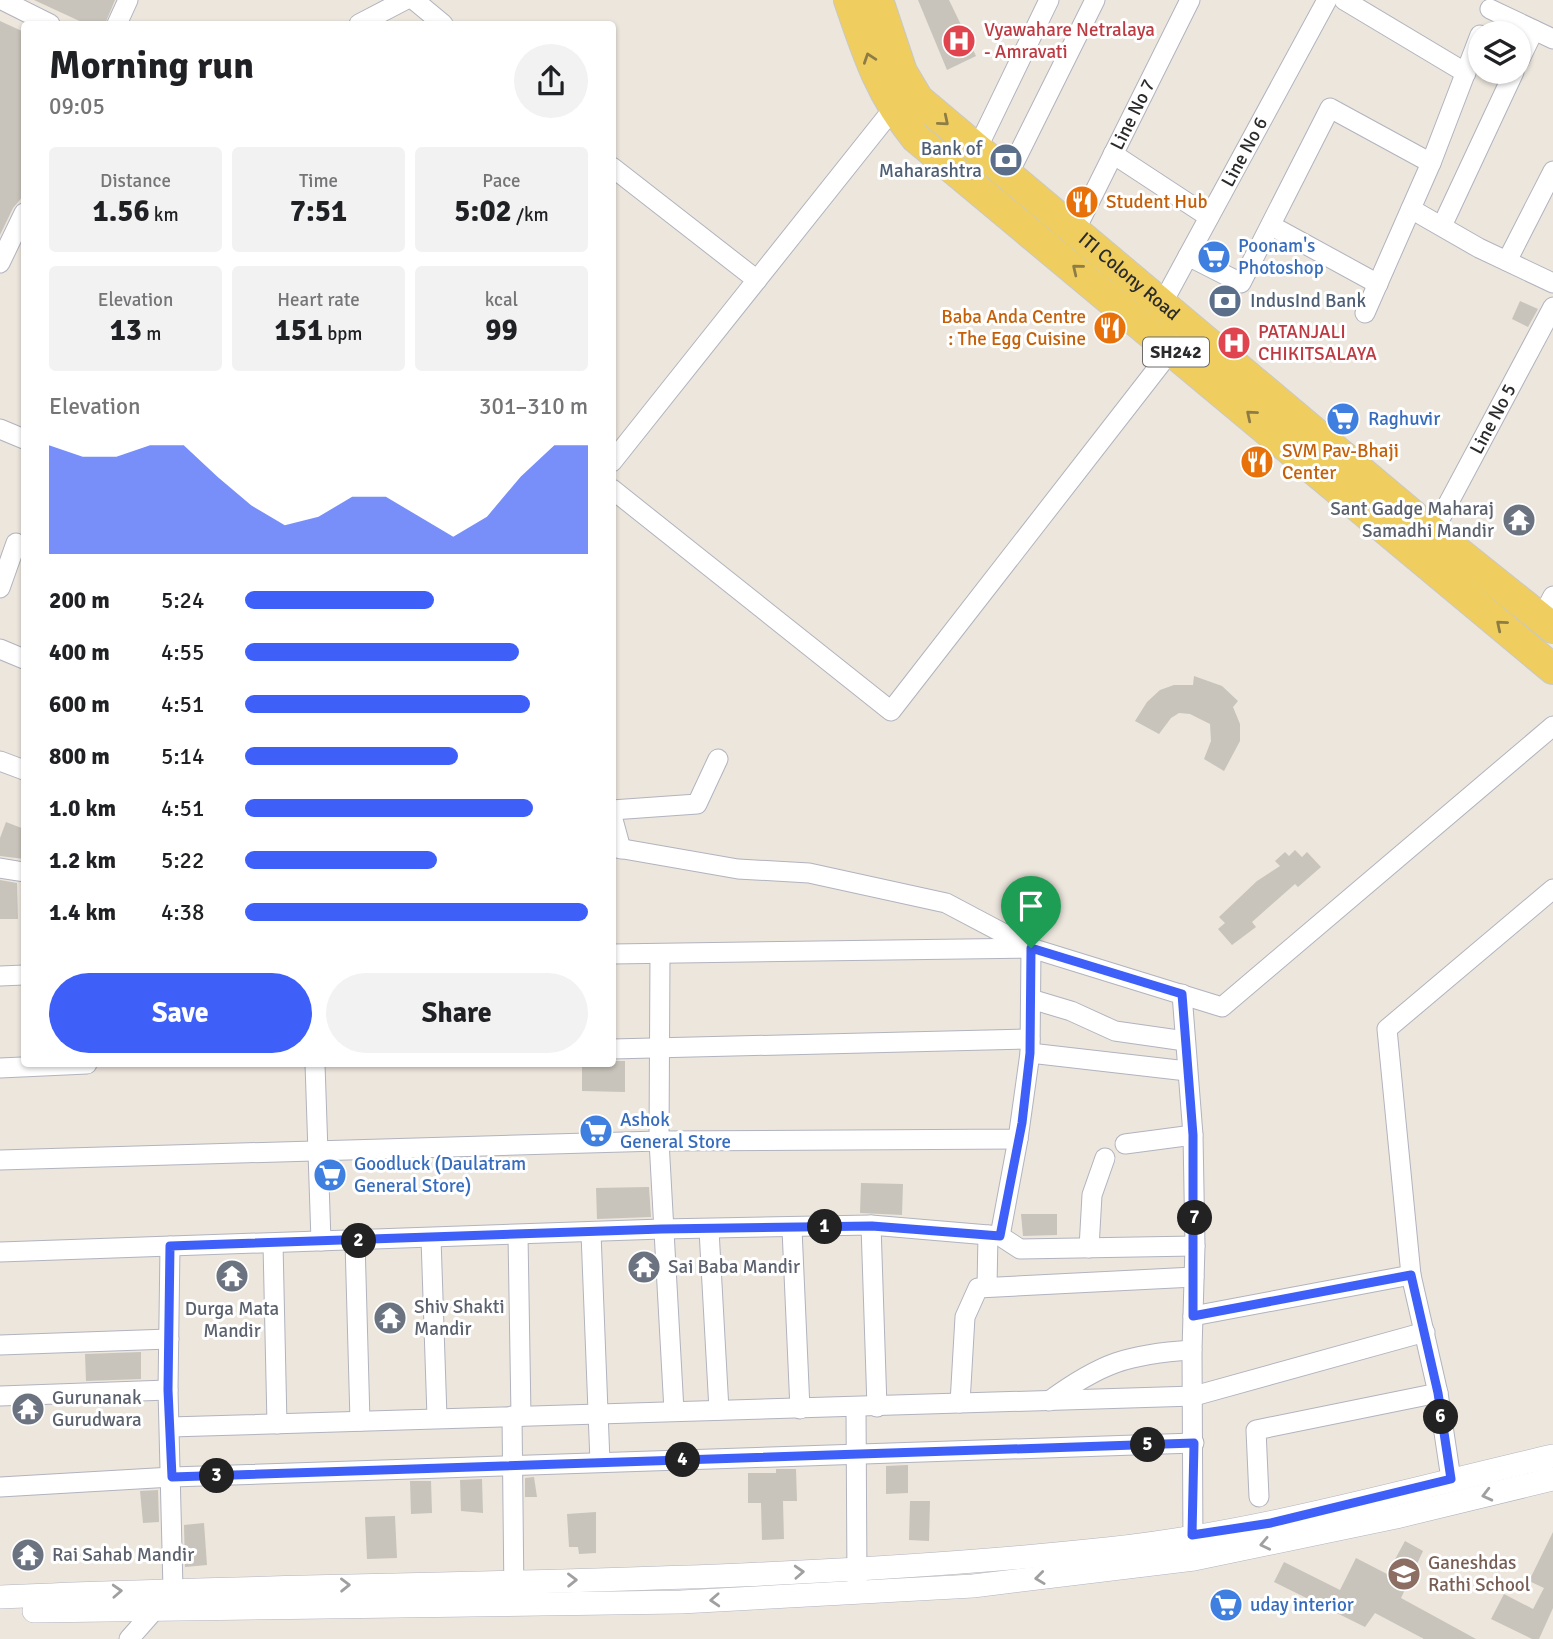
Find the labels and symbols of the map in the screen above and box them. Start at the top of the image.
place label: Vyawahare Netralaya - Amravati [984,18,1155,64]
hospital icon: Vyawahare Netralaya - Amravati [940,22,978,60]
one-way arrow [863,53,877,65]
street label: Line No 7 [1105,75,1161,154]
one-way arrow [936,113,949,125]
street label: Line No 6 [1216,113,1273,191]
place label: Bank of Maharashtra [879,137,984,183]
bank icon: Bank of Maharashtra [987,141,1025,179]
restaurant icon: Student Hub [1063,183,1101,221]
place label: Student Hub [1106,190,1208,214]
street label: ITI Colony Road [1073,227,1185,326]
place label: Poonam's Photoshop [1238,234,1324,280]
supermarket icon: Poonam's Photoshop [1195,238,1233,276]
one-way arrow [1072,265,1084,278]
bank icon: IndusInd Bank [1206,282,1244,320]
place label: IndusInd Bank [1250,289,1366,313]
place label: Baba Anda Centre : The Egg Cuisine [941,305,1086,351]
restaurant icon: Baba Anda Centre : The Egg Cuisine [1091,309,1129,347]
place label: PATANJALI CHIKITSALAYA [1258,320,1377,366]
hospital icon: PATANJALI CHIKITSALAYA [1215,324,1253,362]
road number: SH242 [1143,338,1209,366]
street label: Line No 5 [1465,380,1522,458]
supermarket icon: Raghuvir [1324,400,1362,438]
place label: Raghuvir [1368,407,1440,431]
one-way arrow [1247,411,1259,424]
place label: SVM Pav-Bhaji Center [1282,439,1399,485]
restaurant icon: SVM Pav-Bhaji Center [1238,443,1276,481]
place label: Sant Gadge Maharaj Samadhi Mandir [1330,497,1494,543]
temple icon: Sant Gadge Maharaj Samadhi Mandir [1500,501,1538,539]
one-way arrow [1496,620,1508,633]
pin [1001,876,1061,948]
place label: Ashok General Store [620,1108,731,1154]
supermarket icon: Ashok General Store [577,1112,615,1150]
place label: Goodluck (Daulatram General Store) [354,1152,526,1198]
supermarket icon: Goodluck (Daulatram General Store) [311,1156,349,1194]
pin: 7 [1178,1200,1212,1236]
pin: 1 [808,1210,842,1244]
pin: 2 [342,1224,376,1258]
temple icon: Sai Baba Mandir [625,1248,663,1286]
place label: Sai Baba Mandir [668,1255,800,1279]
temple icon: Durga Mata Mandir [213,1257,251,1295]
place label: Shiv Shakti Mandir [414,1295,505,1341]
place label: Durga Mata Mandir [185,1297,279,1343]
temple icon: Shiv Shakti Mandir [371,1299,409,1337]
place label: Gurunanak Gurudwara [52,1386,142,1432]
temple icon: Gurunanak Gurudwara [9,1390,47,1428]
pin: 6 [1424,1400,1458,1434]
pin: 5 [1130,1428,1166,1462]
pin: 4 [666,1442,700,1478]
pin: 3 [200,1458,234,1494]
one-way arrow [1481,1487,1493,1501]
temple icon: Rai Sahab Mandir [9,1536,47,1574]
one-way arrow [1259,1536,1271,1551]
place label: Rai Sahab Mandir [52,1543,194,1567]
place label: Ganeshdas Rathi School [1428,1551,1530,1597]
school or university icon: Ganeshdas Rathi School [1385,1555,1423,1593]
one-way arrow [794,1565,805,1580]
one-way arrow [1034,1570,1046,1585]
one-way arrow [567,1572,578,1588]
one-way arrow [339,1577,350,1592]
one-way arrow [112,1584,123,1599]
supermarket icon: uday interior [1207,1586,1245,1624]
one-way arrow [709,1592,720,1607]
place label: uday interior [1250,1593,1354,1617]

